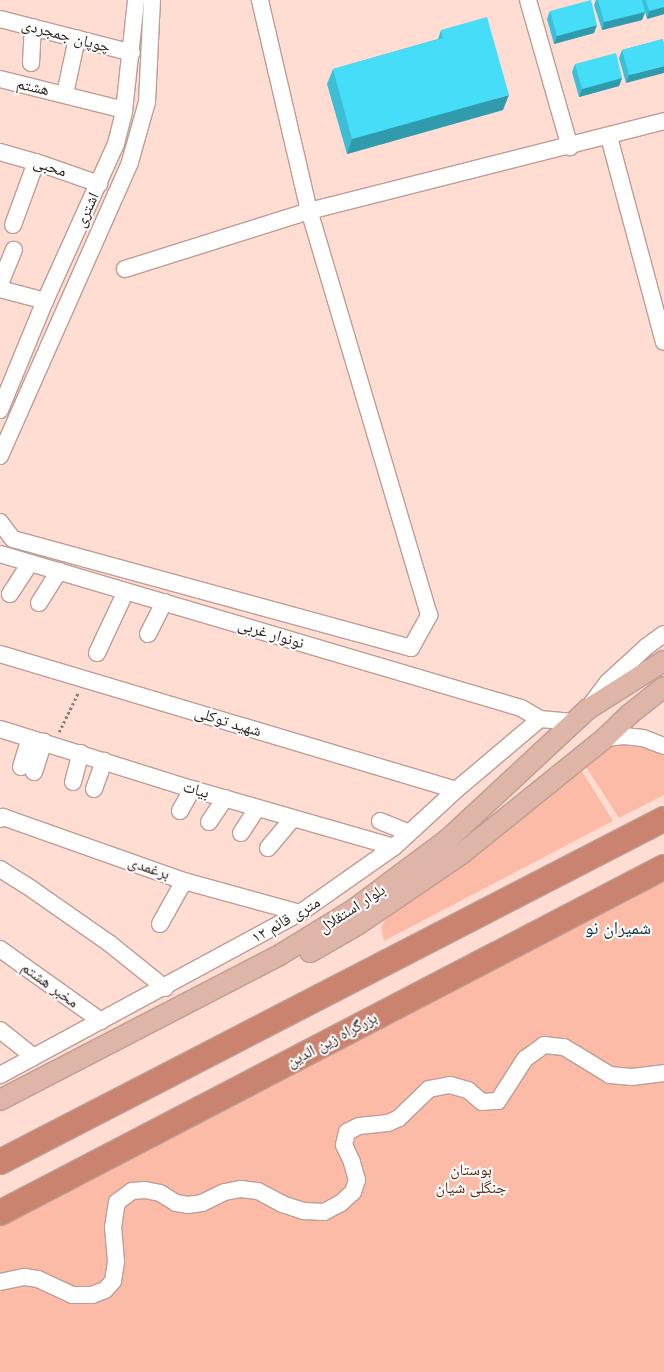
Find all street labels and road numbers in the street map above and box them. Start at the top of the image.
street label: چوپان جمجردی [19,15,113,57]
street label: هشتم [15,74,51,100]
street label: محبی [31,153,69,181]
street label: اشتری [71,189,103,231]
street label: نونوار غربی [236,615,306,653]
street label: شهید توکلی [192,703,264,741]
street label: بیات [181,777,211,803]
street label: برغمدی [126,852,172,884]
street label: بلوار استقلال [315,880,389,938]
street label: ۱۲ متری قائم [248,893,324,947]
street label: مخبر هشتم [18,958,82,1012]
street label: بزرگراه زین الدین [284,1008,380,1072]

